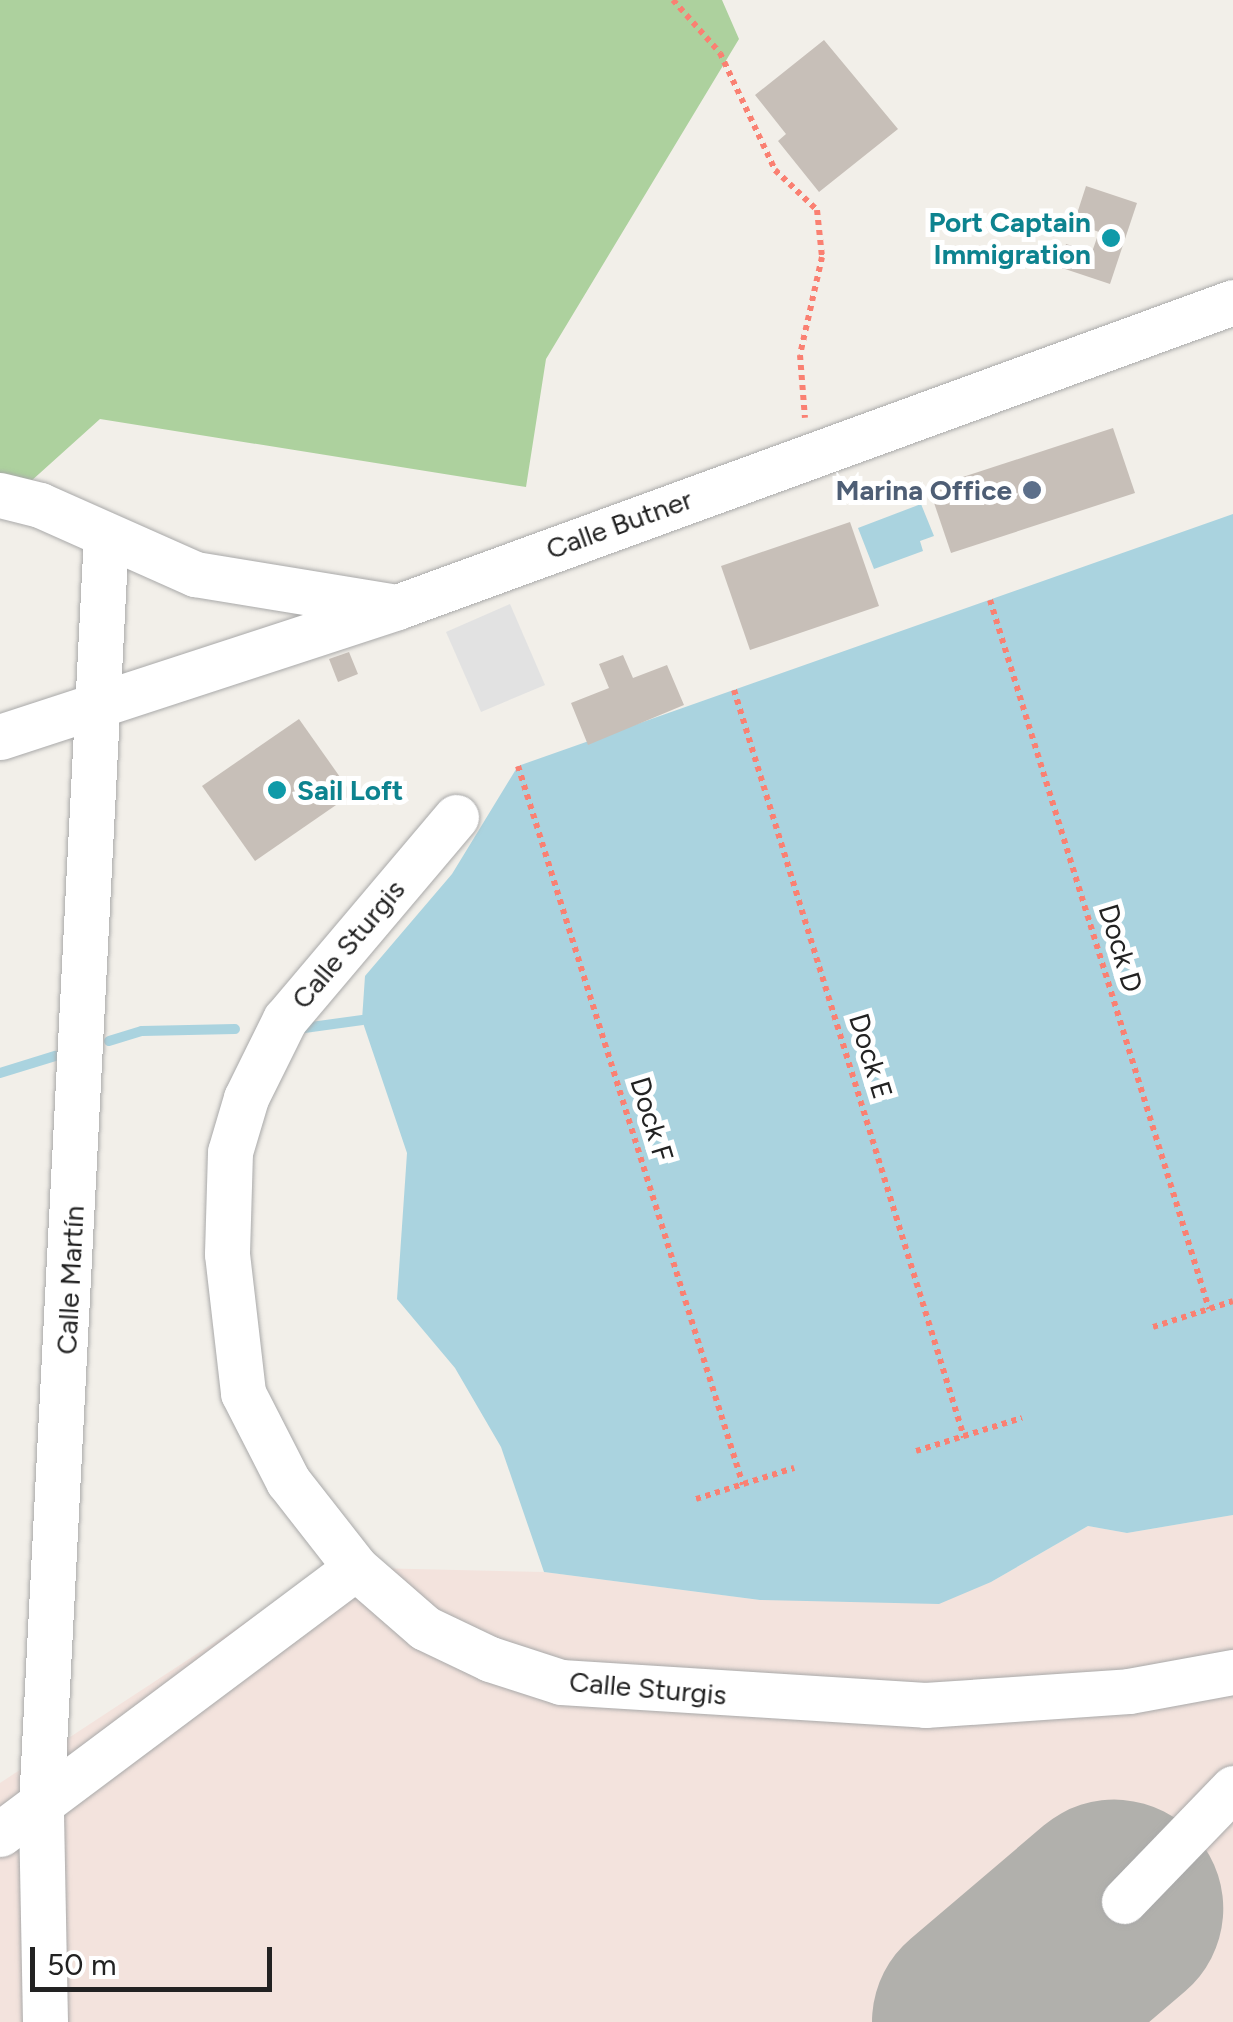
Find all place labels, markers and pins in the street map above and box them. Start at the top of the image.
place label: Port Captain Immigration [928,205,1091,271]
marker: Port Captain Immigration [1100,227,1122,249]
place label: Marina Office [835,473,1012,507]
marker: Marina Office [1021,479,1043,501]
place label: Sail Loft [297,773,403,807]
marker: Sail Loft [266,779,288,801]

